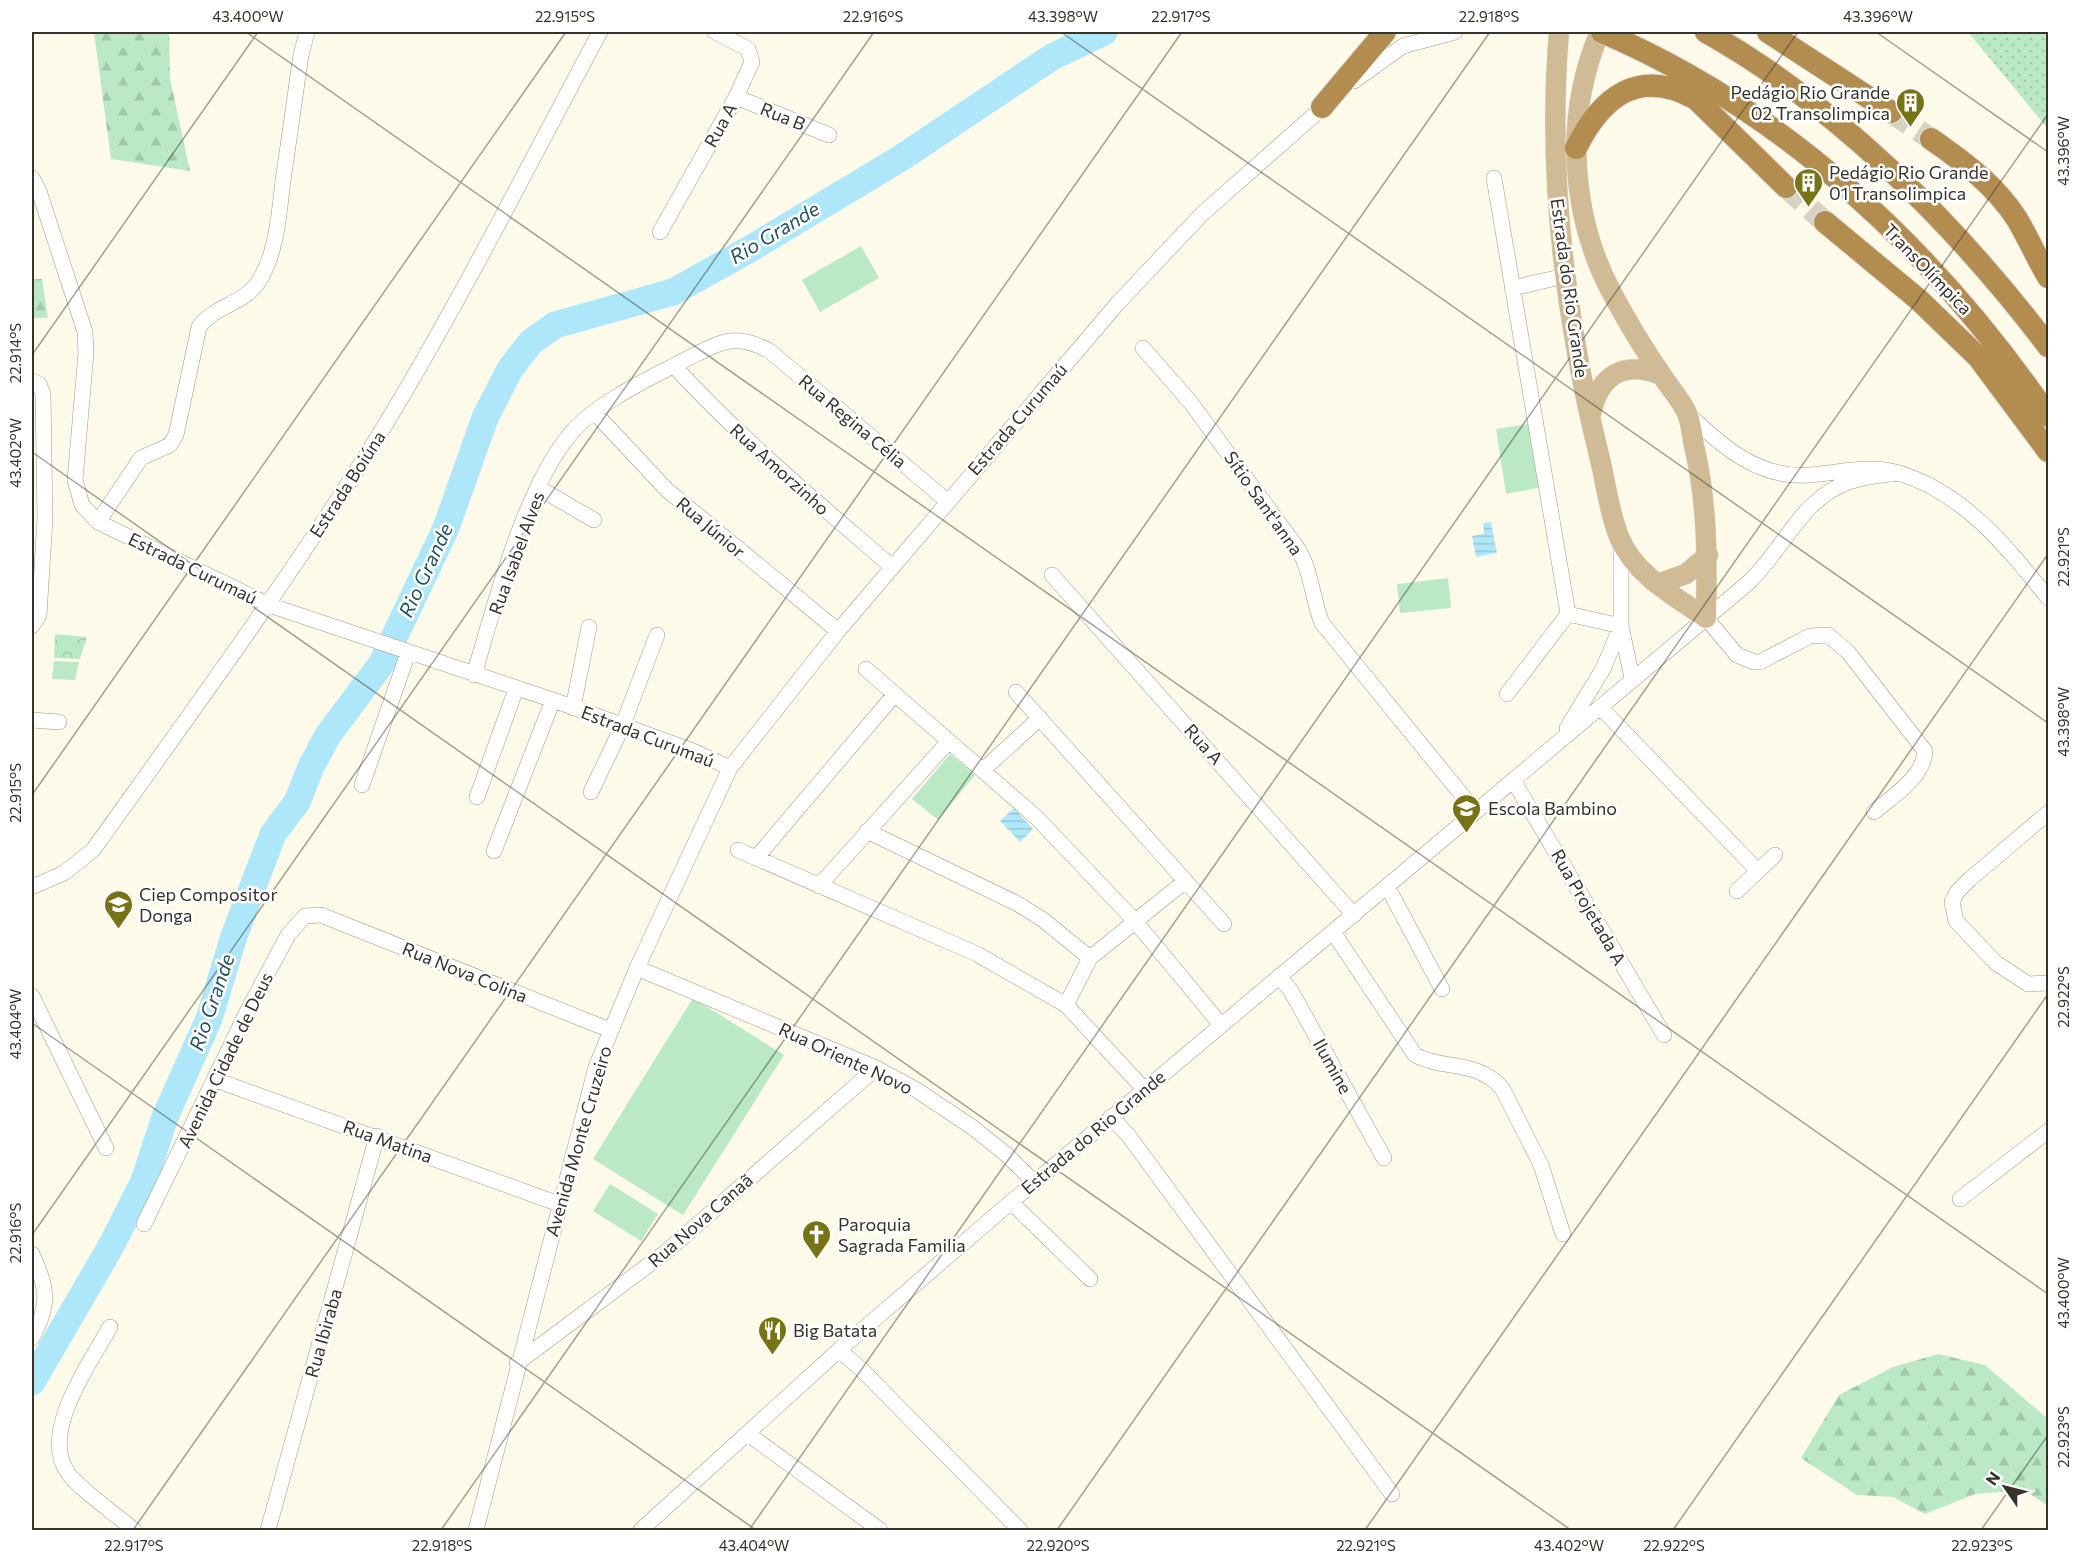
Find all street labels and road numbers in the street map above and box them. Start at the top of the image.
street label: Rua B [757,97,809,135]
street label: Rua A [699,99,741,151]
street label: Estrada do Rio Grande [1547,197,1593,379]
street label: TransOlímpica [1879,219,1977,319]
street label: Estrada Curumaú [963,359,1071,479]
street label: Rua Regina Célia [795,370,911,472]
street label: Rua Amorzinho [726,419,834,519]
street label: Estrada Boiúna [304,427,390,541]
street label: Sítio Sant'anna [1220,447,1308,559]
street label: Rua Isabel Alves [484,489,548,617]
street label: Rua Júnior [672,492,750,562]
street label: Estrada Curumaú [125,527,261,609]
street label: Estrada Curumaú [578,701,718,771]
street label: Rua A [1180,719,1228,769]
street label: Rua Projetada A [1547,845,1631,969]
street label: Rua Nova Colina [399,937,531,1007]
street label: Avenida Cidade de Deus [173,969,277,1151]
street label: Rua Oriente Novo [776,1017,916,1099]
street label: Ilumine [1309,1035,1357,1097]
street label: Avenida Monte Cruzeiro [540,1043,616,1239]
street label: Estrada do Rio Grande [1017,1065,1169,1199]
street label: Rua Matina [340,1115,436,1167]
street label: Rua Nova Canaã [643,1169,757,1271]
street label: Rua Ibiraba [300,1286,346,1380]

